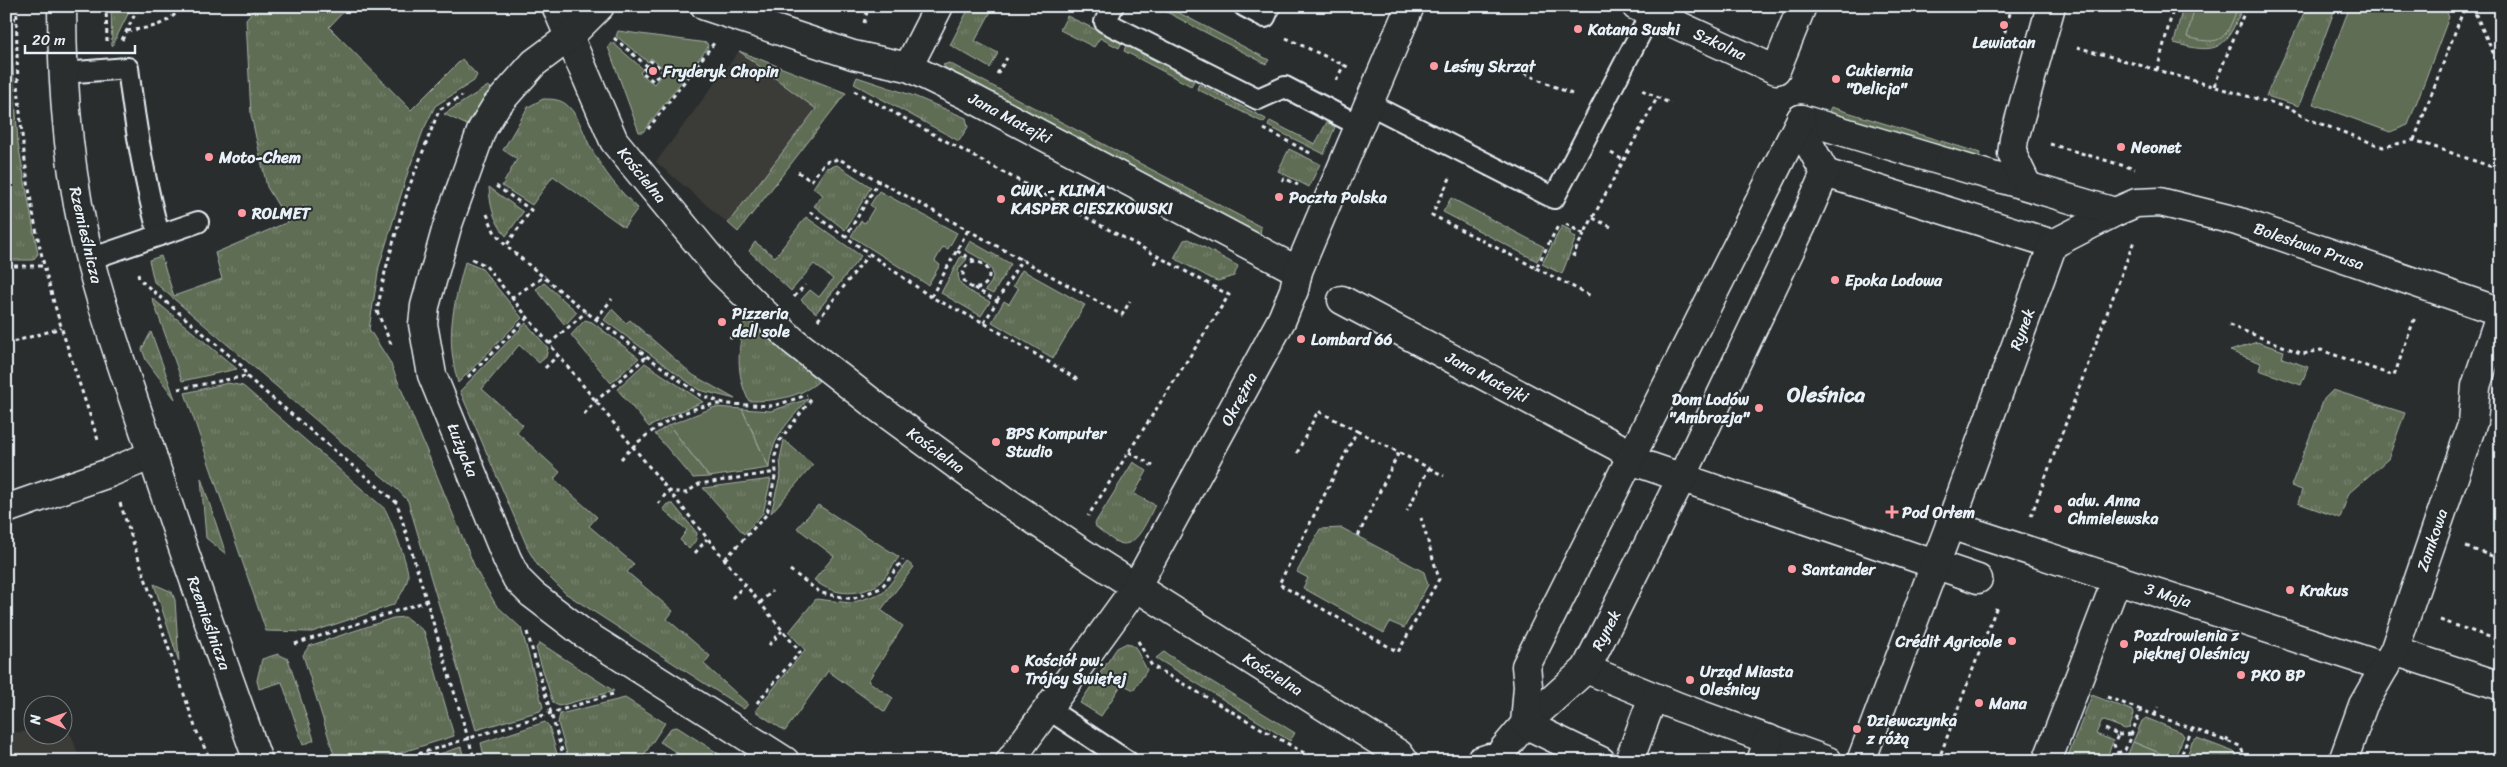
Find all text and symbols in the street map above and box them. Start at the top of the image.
place label: Katana Sushi [1587,15,1681,44]
street label: Szkolna [1689,19,1752,69]
marker: Lewiatan [1998,19,2010,31]
scale bar [25,22,135,54]
marker: Katana Sushi [1572,23,1584,35]
text: 20 m [32,27,66,53]
place label: Lewiatan [1973,28,2036,57]
place label: Leśny Skrzat [1444,52,1537,81]
place label: Cukiernia "Delicja" [1845,56,1914,103]
place label: Fryderyk Chopin [662,57,779,86]
marker: Leśny Skrzat [1428,60,1440,72]
marker: Fryderyk Chopin [647,65,659,77]
marker: Cukiernia "Delicja" [1830,73,1842,85]
street label: Jana Matejki [962,83,1057,152]
place label: Neonet [2130,133,2182,162]
street label: Kościelna [610,140,674,210]
marker: Neonet [2115,141,2127,153]
place label: Moto-Chem [218,143,301,172]
marker: Moto-Chem [203,151,215,163]
place label: CWK - KLIMA KASPER CIESZKOWSKI [1010,176,1173,223]
place label: Poczta Polska [1289,183,1387,212]
street label: Rzemieślnicza [61,184,111,287]
marker: Poczta Polska [1273,191,1285,203]
marker: CWK - KLIMA KASPER CIESZKOWSKI [995,193,1007,205]
place label: ROLMET [251,199,311,228]
marker: ROLMET [236,207,248,219]
street label: Bolesława Prusa [2250,214,2368,278]
place label: Epoka Lodowa [1845,266,1943,295]
marker: Epoka Lodowa [1829,274,1841,286]
place label: Pizzeria dell sole [732,299,790,346]
street label: Rynek [2001,304,2043,354]
marker: Pizzeria dell sole [716,316,728,328]
place label: Lombard 66 [1311,325,1393,354]
marker: Lombard 66 [1295,333,1307,345]
street label: Jana Matejki [1439,342,1534,411]
street label: Okrężna [1213,367,1265,431]
district label: Oleśnica [1787,376,1866,414]
place label: Dom Lodów "Ambrozja" [1669,385,1750,432]
marker: Dom Lodów "Ambrozja" [1753,402,1765,414]
street label: Łużycka [439,418,487,482]
street label: Kościelna [901,419,971,481]
place label: BPS Komputer Studio [1005,419,1108,466]
marker: BPS Komputer Studio [990,436,1002,448]
place label: adw. Anna Chmielewska [2067,486,2159,533]
place label: Pod Orłem [1902,498,1975,527]
marker: adw. Anna Chmielewska [2052,503,2064,515]
street label: Zamkowa [2408,505,2456,575]
marker: Pod Orłem [1886,506,1898,518]
place label: Santander [1801,555,1877,584]
marker: Santander [1786,563,1798,575]
street label: Rzemieślnicza [179,572,240,675]
street label: 3 Maja [2141,574,2196,616]
place label: Krakus [2299,576,2348,605]
marker: Krakus [2284,584,2296,596]
street label: Rynek [1583,604,1629,656]
place label: Pozdrowienia z pięknej Oleśnicy [2133,621,2250,668]
place label: Crédit Agricole [1895,627,2003,656]
marker: Crédit Agricole [2006,635,2018,647]
marker: Pozdrowienia z pięknej Oleśnicy [2118,638,2130,650]
street label: Kościelna [1237,644,1309,704]
place label: Kościół pw. Trójcy Świętej [1024,646,1127,693]
place label: Urząd Miasta Oleśnicy [1699,657,1794,704]
place label: PKO BP [2251,661,2305,690]
marker: Kościół pw. Trójcy Świętej [1009,663,1021,675]
marker: PKO BP [2235,669,2247,681]
marker: Urząd Miasta Oleśnicy [1684,674,1696,686]
place label: Mana [1988,689,2028,718]
north arrow [22,694,72,744]
marker: Mana [1973,697,1985,709]
place label: Dziewczynka z różą [1866,706,1957,753]
text: N [23,714,48,726]
marker: Dziewczynka z różą [1851,723,1863,735]

